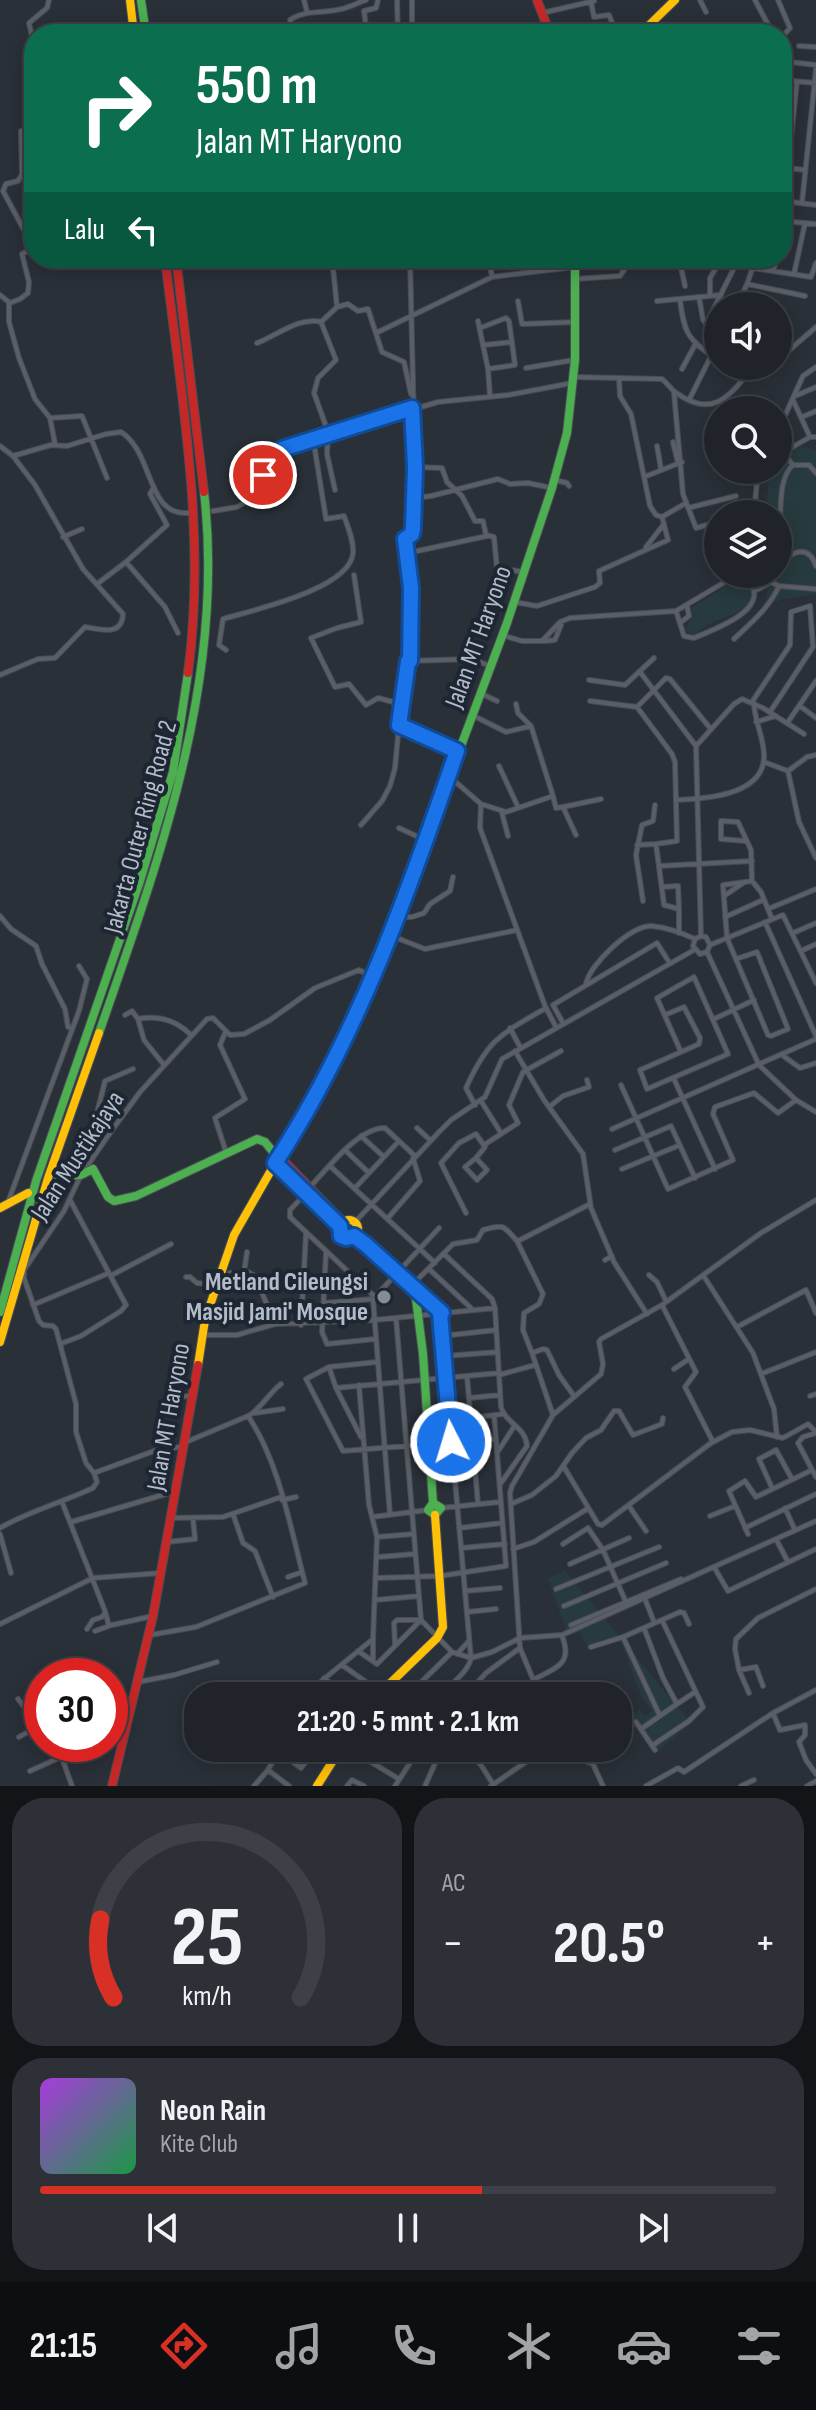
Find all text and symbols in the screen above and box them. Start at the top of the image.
text: 550 m [196,53,318,120]
icon: right [64,56,168,160]
text: Jalan MT Haryono [196,121,402,164]
icon: left [121,208,165,252]
text: Lalu [64,212,105,248]
map controls [704,292,792,588]
button: sound [704,292,792,380]
button: search [704,396,792,484]
pin [229,441,297,509]
icon: arrive [241,453,285,497]
button: layers [704,500,792,588]
street label: Jalan MT Haryono [439,562,519,713]
street label: Jakarta Outer Ring Road 2 [97,717,184,938]
street label: Jalan Mustikajaya [24,1086,131,1227]
place label: Metland Cileungsi Masjid Jami' Mosque [186,1267,368,1328]
marker: Metland Cileungsi Masjid Jami' Mosque [375,1288,393,1306]
street label: Jalan MT Haryono [141,1341,197,1494]
position arrow [409,1400,493,1484]
speed limit sign: 30 [24,1658,128,1762]
text: 21:20 · 5 mnt · 2.1 km [297,1704,519,1740]
text: AC [442,1868,466,1899]
text: 25 [171,1889,243,1989]
text: 20.5° [553,1908,665,1980]
text: − [442,1917,464,1970]
text: + [754,1917,776,1970]
text: km/h [182,1979,232,2014]
text: Neon Rain [160,2093,266,2129]
text: Kite Club [160,2129,238,2160]
icon: previous [141,2206,185,2250]
icon: pause [386,2206,430,2250]
icon: next [631,2206,675,2250]
icon: directions [156,2318,212,2374]
icon: music [271,2318,327,2374]
icon: phone [386,2318,442,2374]
icon: climate [501,2318,557,2374]
icon: car [616,2318,672,2374]
icon: filters [731,2318,787,2374]
text: 21:15 [29,2325,97,2368]

